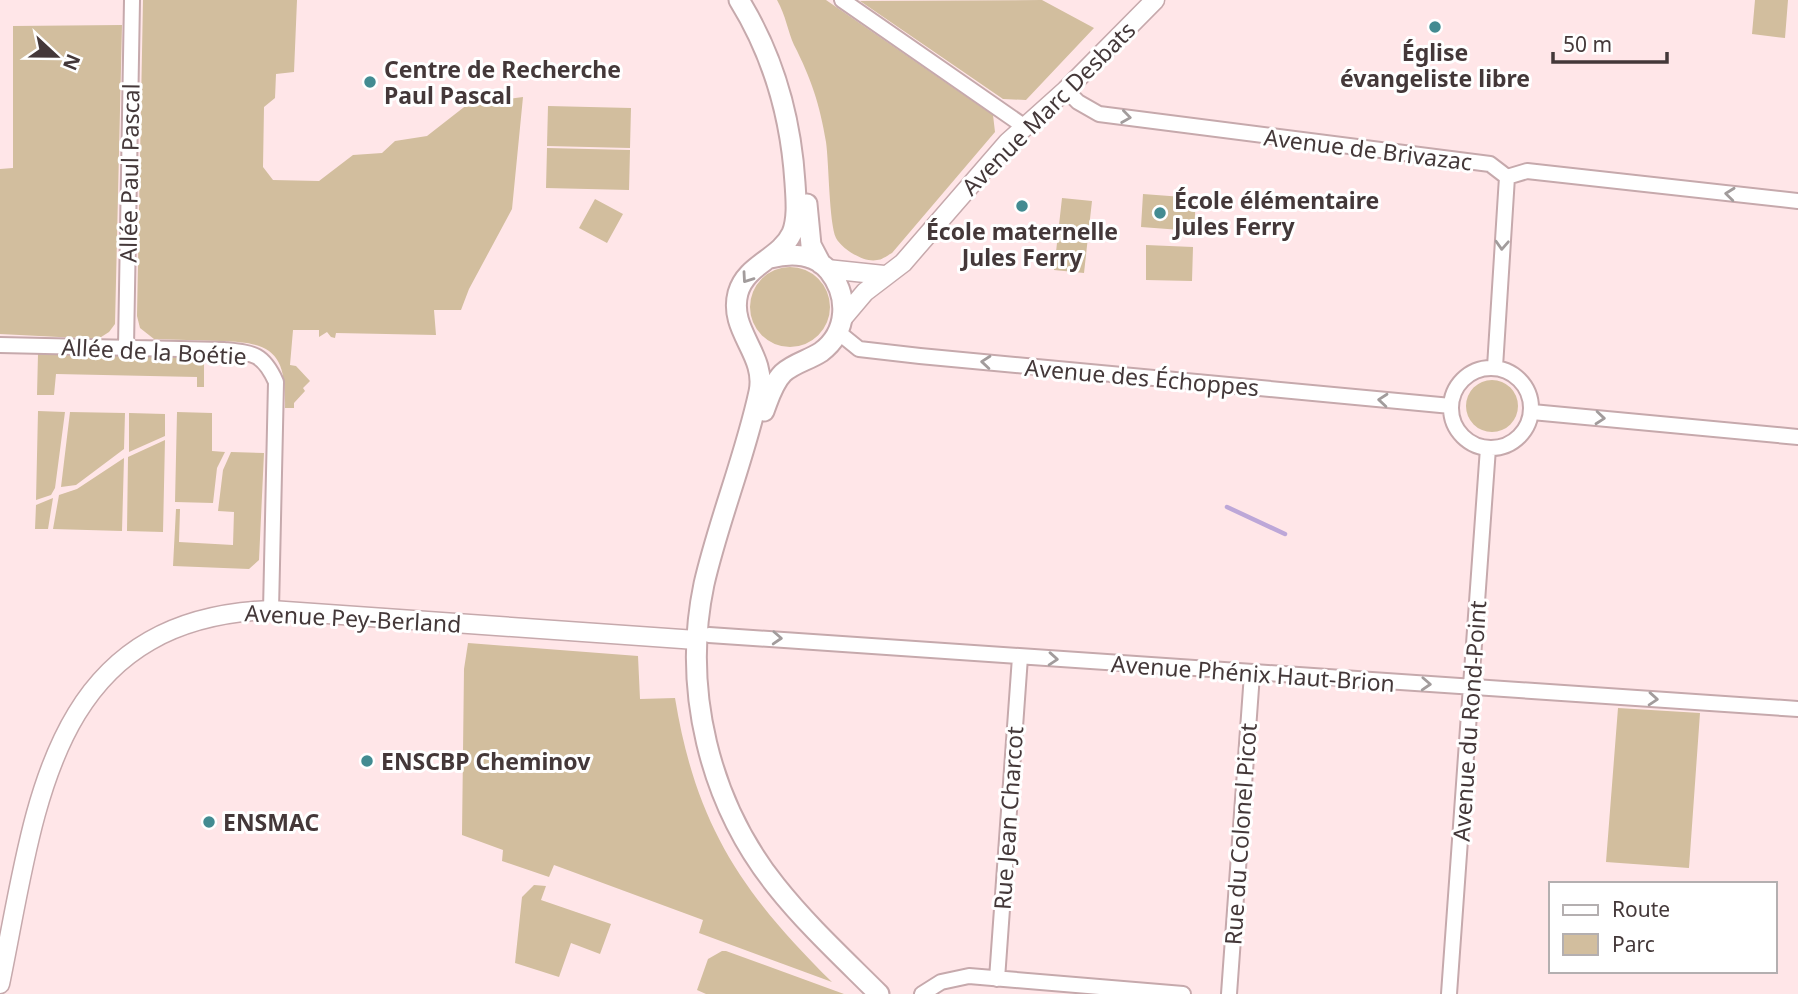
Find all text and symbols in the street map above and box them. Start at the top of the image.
street label: Avenue Marc Desbats [954,14,1142,202]
marker: Église évangeliste libre [1427,19,1443,35]
north arrow [21,21,91,91]
scale bar [1553,21,1667,65]
text: 50 m [1563,30,1612,58]
place label: Église évangeliste libre [1340,36,1530,94]
text: N [57,50,87,74]
place label: Centre de Recherche Paul Pascal [384,53,621,111]
marker: Centre de Recherche Paul Pascal [362,74,378,90]
street label: Allée Paul Pascal [111,83,147,263]
one-way arrow [1120,110,1132,125]
street label: Avenue de Brivazac [1262,120,1474,178]
place label: École élémentaire Jules Ferry [1172,184,1379,242]
one-way arrow [1724,187,1735,202]
marker: École maternelle Jules Ferry [1014,198,1030,214]
marker: École élémentaire Jules Ferry [1152,205,1168,221]
place label: École maternelle Jules Ferry [926,215,1118,273]
one-way arrow [1495,240,1510,251]
one-way arrow [743,270,755,283]
street label: Allée de la Boétie [61,330,247,372]
street label: Avenue des Échoppes [1024,351,1260,403]
one-way arrow [980,355,991,370]
one-way arrow [1377,392,1389,407]
one-way arrow [1594,410,1605,425]
street label: Avenue Pey-Berland [244,596,462,640]
street label: Avenue du Rond-Point [1445,600,1493,842]
one-way arrow [772,631,783,646]
street label: Avenue Phénix Haut-Brion [1110,647,1396,699]
one-way arrow [1048,651,1059,666]
one-way arrow [1421,676,1432,691]
one-way arrow [1648,692,1659,707]
street label: Rue du Colonel Picot [1216,722,1264,946]
street label: Rue Jean Charcot [986,725,1030,911]
place label: ENSCBP Cheminov [381,745,591,777]
marker: ENSCBP Cheminov [359,753,375,769]
place label: ENSMAC [223,806,319,838]
marker: ENSMAC [201,814,217,830]
legend [1549,882,1777,973]
text: Route [1612,895,1670,923]
text: Parc [1612,930,1655,958]

